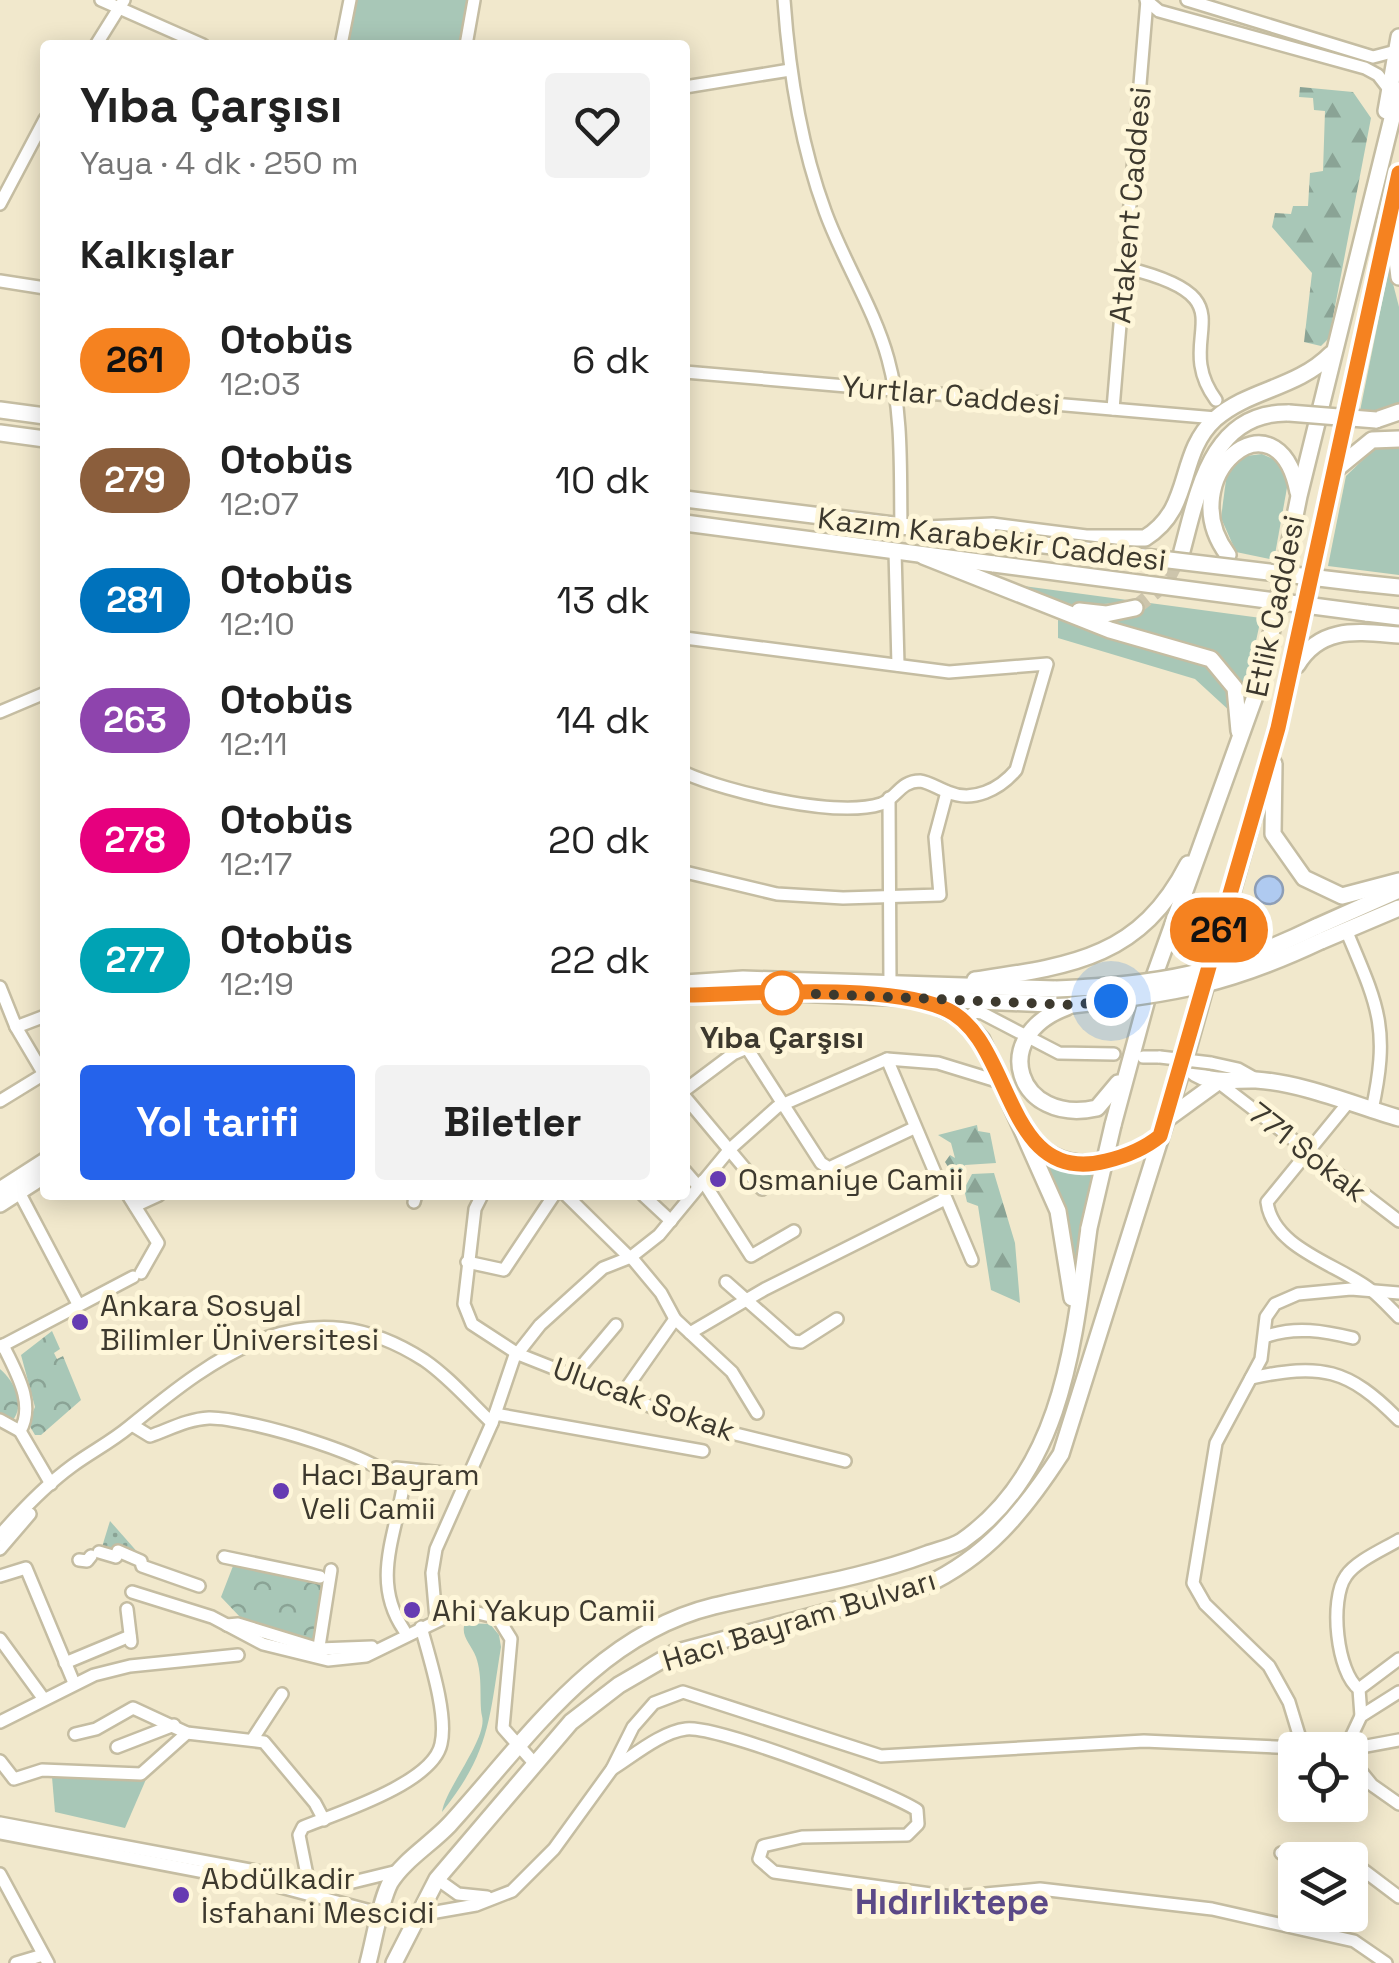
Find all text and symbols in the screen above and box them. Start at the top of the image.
button: heart [545,73,650,178]
text: Yıba Çarşısı [80,75,343,136]
street label: Atakent Caddesi [1100,85,1160,325]
text: Yaya · 4 dk · 250 m [80,143,359,183]
text: Kalkışlar [80,231,234,279]
text: Otobüs [220,316,353,364]
text: 6 dk [572,336,650,384]
text: 261 [106,338,164,382]
text: 12:03 [220,364,301,404]
street label: Yurtlar Caddesi [840,366,1062,424]
text: Otobüs [220,436,353,484]
text: 10 dk [555,456,650,504]
text: 279 [104,458,166,502]
text: 12:07 [220,484,299,524]
street label: Kazım Karabekir Caddesi [815,498,1169,580]
street label: Etlik Caddesi [1237,512,1313,700]
text: Otobüs [220,556,353,604]
text: 13 dk [556,576,650,624]
text: 281 [106,578,164,622]
text: 12:10 [220,604,295,644]
text: Otobüs [220,676,353,724]
text: 14 dk [556,696,650,744]
text: 263 [103,698,167,742]
text: 12:11 [220,724,288,764]
text: Otobüs [220,796,353,844]
text: 20 dk [548,816,650,864]
text: 278 [105,818,165,862]
text: 12:17 [220,844,292,884]
line badge: 261 [1162,898,1276,962]
text: 261 [1190,908,1248,952]
text: Otobüs [220,916,353,964]
text: 22 dk [549,936,650,984]
text: 277 [105,938,165,982]
text: 12:19 [220,964,294,1004]
marker: Yıba Çarşısı [761,972,803,1014]
your location [1086,976,1136,1026]
place label: Yıba Çarşısı [700,1018,864,1057]
button: Yol tarifi [80,1065,355,1180]
button: Biletler [375,1065,650,1180]
street label: 771 Sokak [1241,1094,1375,1210]
place label: Osmaniye Camii [738,1160,964,1199]
marker: Osmaniye Camii [707,1168,729,1190]
place label: Ankara Sosyal Bilimler Üniversitesi [100,1286,379,1359]
marker: Ankara Sosyal Bilimler Üniversitesi [69,1311,91,1333]
street label: Ulucak Sokak [548,1348,740,1450]
place label: Hacı Bayram Veli Camii [301,1455,479,1528]
marker: Hacı Bayram Veli Camii [270,1480,292,1502]
street label: Hacı Bayram Bulvarı [658,1560,940,1680]
place label: Ahi Yakup Camii [432,1591,656,1630]
marker: Ahi Yakup Camii [401,1599,423,1621]
map controls [1278,1732,1368,1932]
button: locate [1278,1732,1368,1822]
button: layers [1278,1842,1368,1932]
place label: Abdülkadir İsfahani Mescidi [201,1859,435,1932]
district label: Hıdırlıktepe [855,1880,1049,1924]
marker: Abdülkadir İsfahani Mescidi [170,1884,192,1906]

